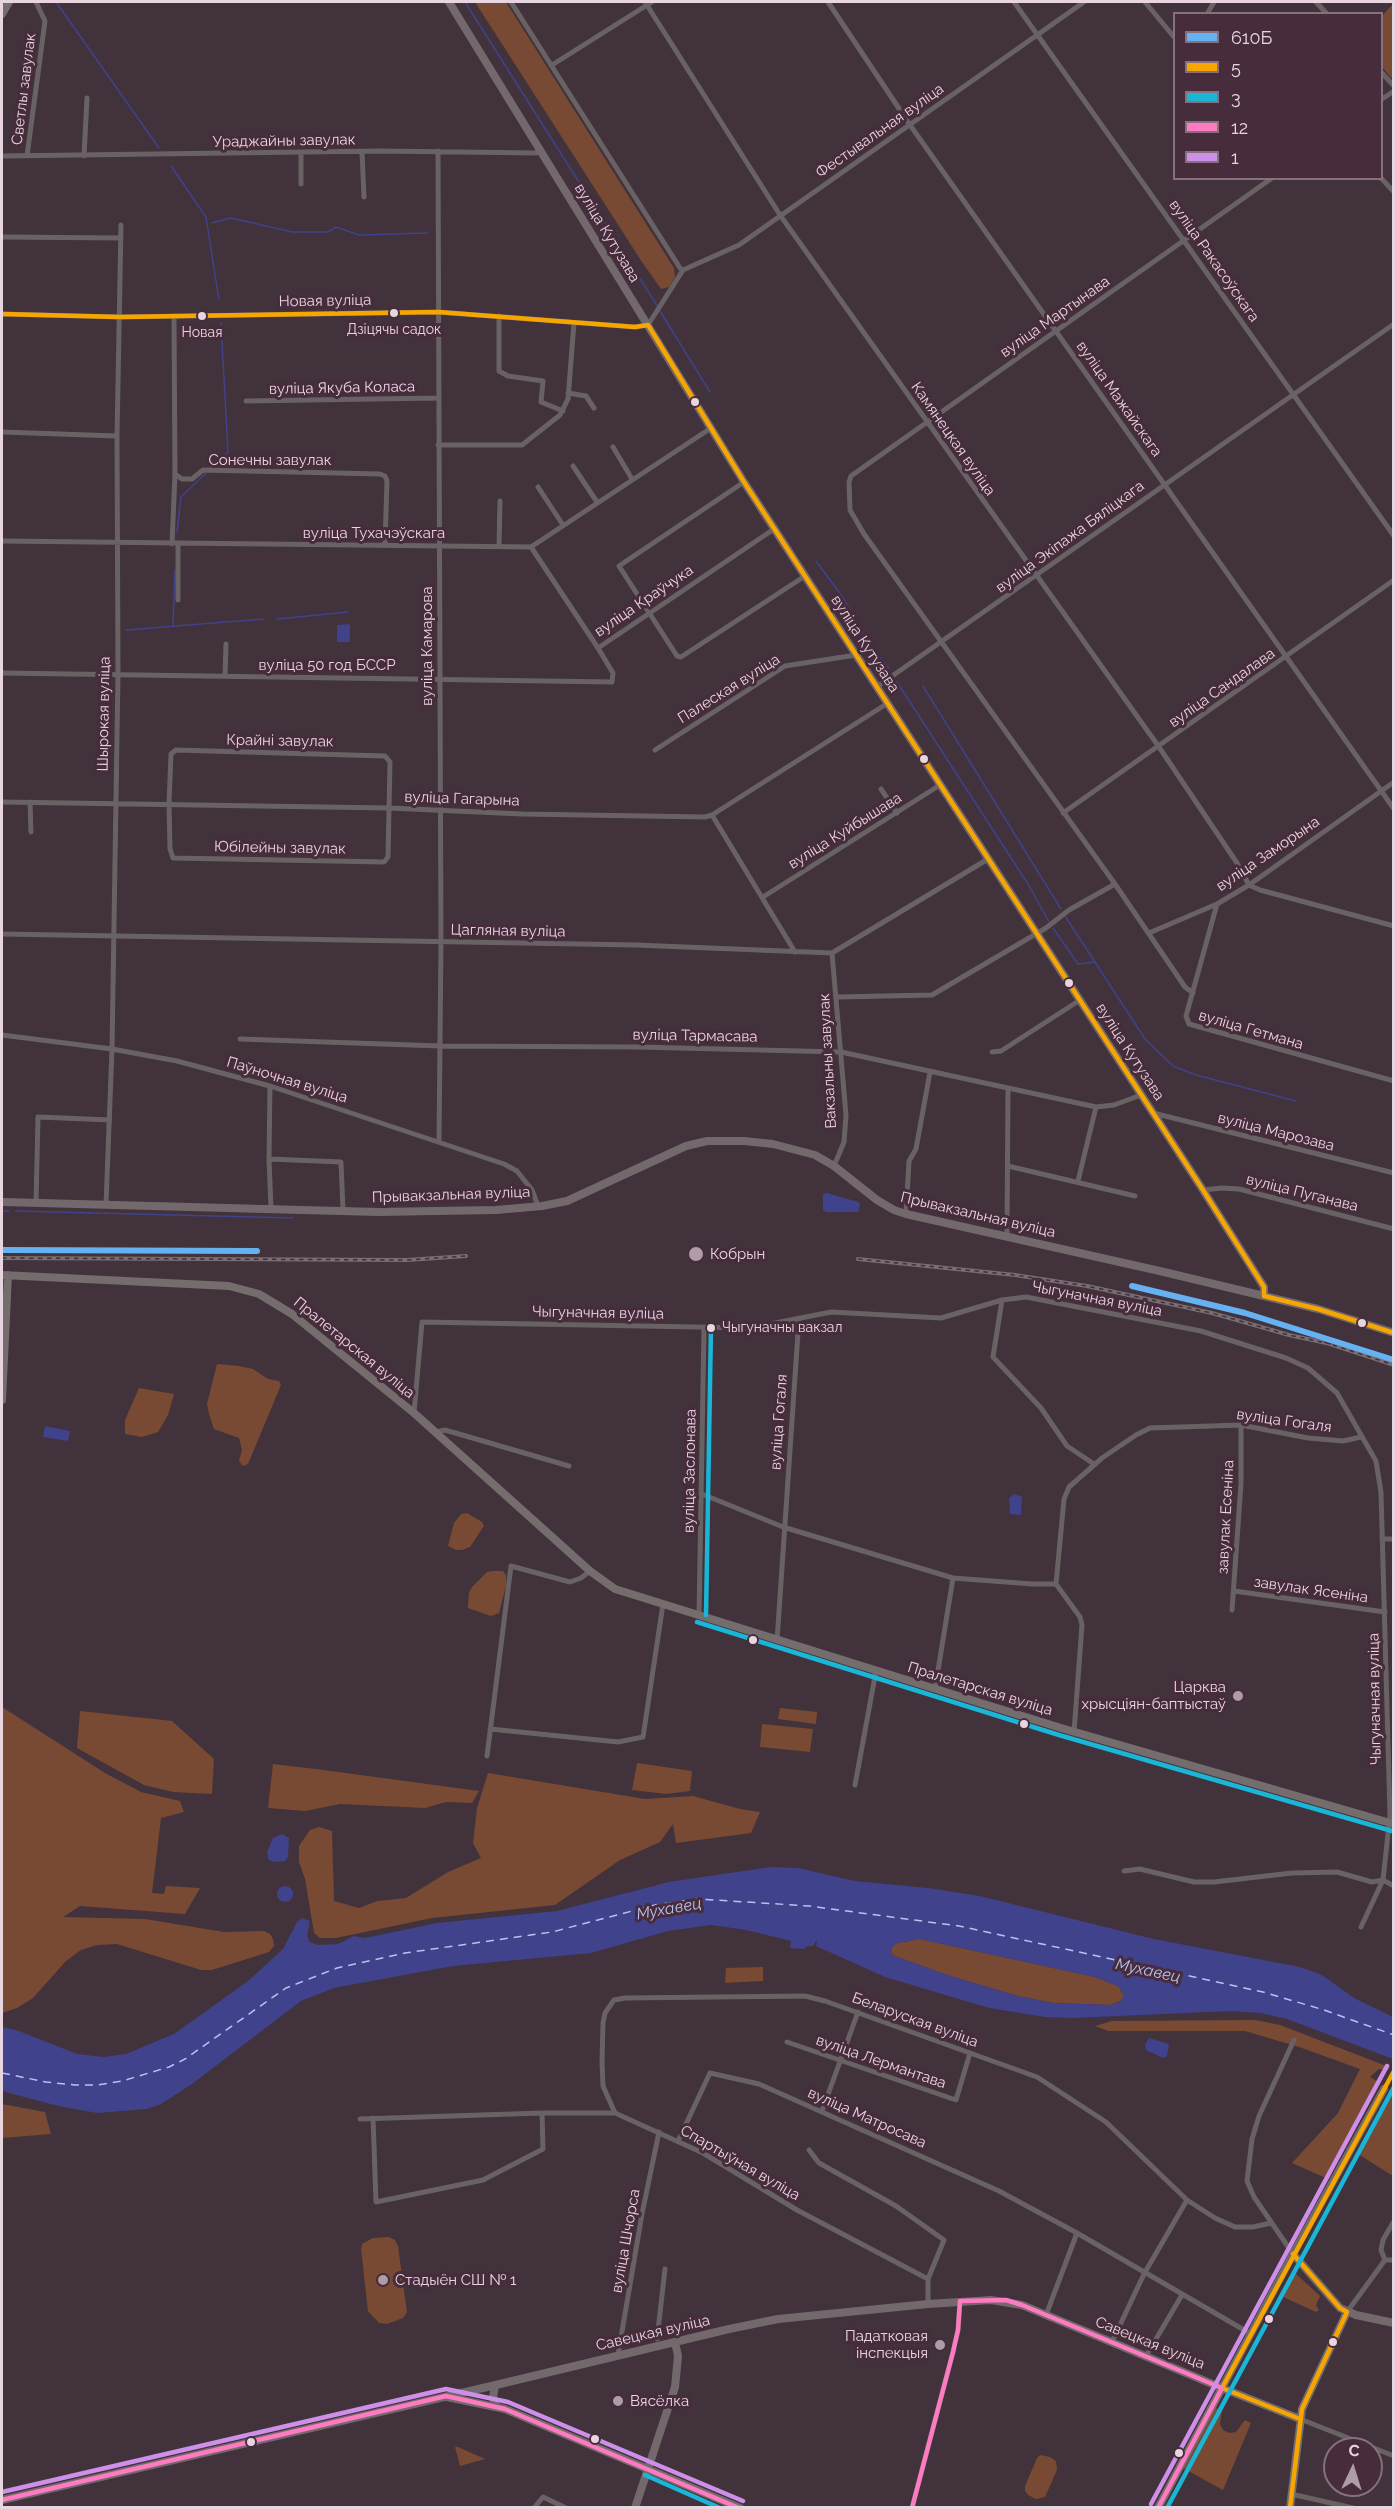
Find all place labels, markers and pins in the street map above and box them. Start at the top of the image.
marker: Дзіцячы садок [388,307,400,319]
marker: Новая [196,310,208,322]
place label: Дзіцячы садок [347,322,441,338]
place label: Новая [182,325,222,341]
unlabelled marker [689,396,701,408]
unlabelled marker [918,753,930,765]
unlabelled marker [1063,977,1075,989]
marker: Кобрын [687,1245,705,1263]
place label: Кобрын [710,1245,765,1263]
unlabelled marker [1356,1317,1368,1329]
place label: Чыгуначны вакзал [722,1320,842,1336]
marker: Чыгуначны вакзал [705,1322,717,1334]
unlabelled marker [747,1634,759,1646]
place label: Царква хрысціян-баптыстаў [1081,1678,1226,1713]
marker: Царква хрысціян-баптыстаў [1231,1689,1245,1703]
unlabelled marker [1018,1718,1030,1730]
place label: Стадыён СШ № 1 [395,2271,517,2289]
marker: Стадыён СШ № 1 [376,2273,390,2287]
unlabelled marker [1263,2313,1275,2325]
place label: Падатковая інспекцыя [845,2327,928,2362]
unlabelled marker [1327,2336,1339,2348]
marker: Падатковая інспекцыя [933,2338,947,2352]
place label: Вясёлка [630,2392,689,2410]
marker: Вясёлка [611,2394,625,2408]
unlabelled marker [589,2433,601,2445]
unlabelled marker [245,2436,257,2448]
unlabelled marker [1173,2447,1185,2459]

